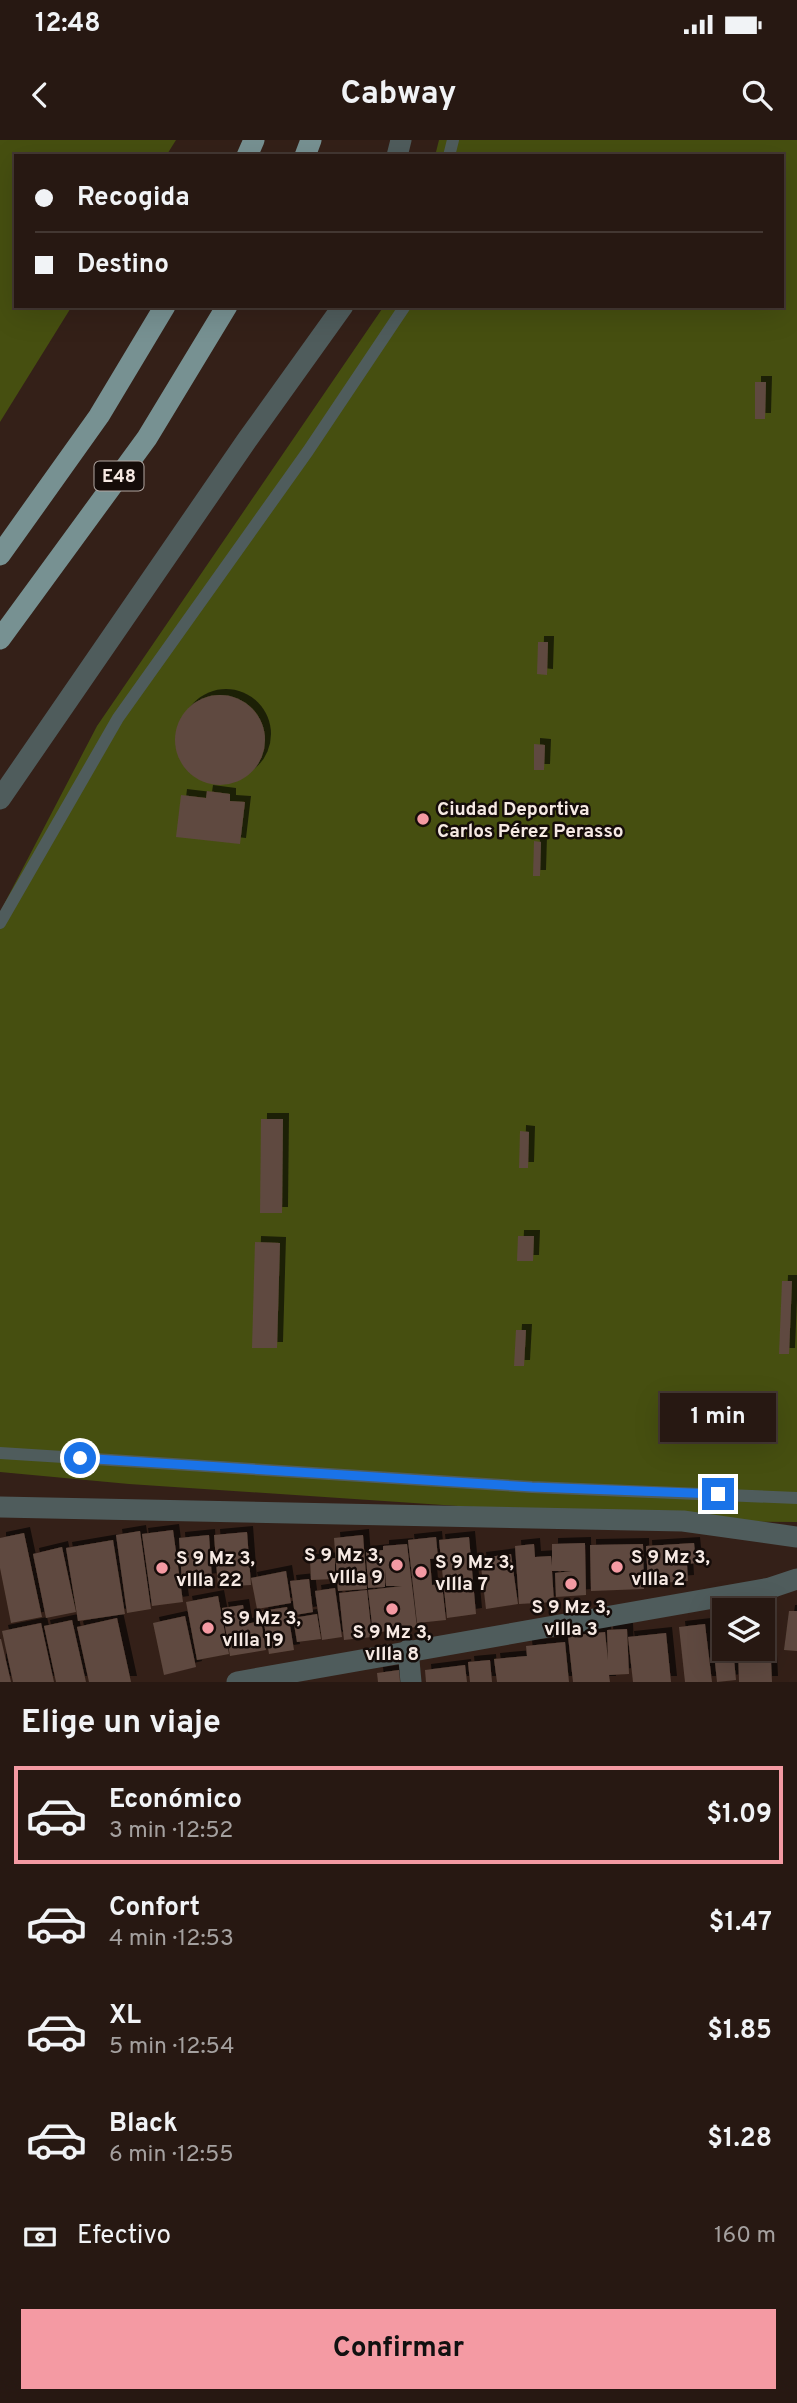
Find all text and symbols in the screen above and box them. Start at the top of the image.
text: 12:48 [35,8,101,41]
text: Cabway [341,75,456,115]
icon: back [21,76,59,114]
icon: search [738,76,776,114]
text: Recogida [77,182,190,215]
text: Destino [77,249,169,282]
road number: E48 [94,462,144,490]
place label: Ciudad Deportiva Carlos Pérez Perasso [437,798,623,844]
marker: Ciudad Deportiva Carlos Pérez Perasso [415,811,431,827]
callout: 1 min [660,1392,776,1442]
text: 1 min [690,1403,746,1432]
route start [64,1442,96,1474]
route end [702,1478,734,1510]
place label: S 9 Mz 3, vIlla 9 [304,1544,383,1590]
place label: S 9 Mz 3, vIlla 2 [631,1546,710,1592]
place label: S 9 Mz 3, vIlla 22 [176,1547,255,1593]
place label: S 9 Mz 3, vIlla 7 [435,1551,514,1597]
marker: S 9 Mz 3, vIlla 9 [389,1557,405,1573]
marker: S 9 Mz 3, vIlla 2 [609,1559,625,1575]
marker: S 9 Mz 3, vIlla 22 [154,1560,170,1576]
marker: S 9 Mz 3, vIlla 7 [413,1564,429,1580]
marker: S 9 Mz 3, vIlla 3 [563,1576,579,1592]
place label: S 9 Mz 3, vIlla 3 [532,1596,611,1642]
map controls [712,1598,775,1661]
button: layers [712,1598,775,1661]
marker: S 9 Mz 3, vIlla 8 [384,1601,400,1617]
place label: S 9 Mz 3, vIlla 19 [222,1607,301,1653]
marker: S 9 Mz 3, vIlla 19 [200,1620,216,1636]
place label: S 9 Mz 3, vIlla 8 [353,1621,432,1667]
text: Elige un viaje [21,1704,221,1744]
icon: car [25,1784,88,1847]
text: Económico [109,1784,242,1817]
text: $1.09 [706,1799,772,1832]
text: 3 min · 12:52 [109,1817,233,1846]
icon: car [25,1892,88,1955]
text: Confort [109,1892,200,1925]
text: $1.47 [709,1907,772,1940]
text: 4 min · 12:53 [109,1925,234,1954]
icon: car [25,2000,88,2063]
text: XL [109,2000,141,2033]
text: $1.85 [707,2015,772,2048]
text: 5 min · 12:54 [109,2033,235,2062]
icon: car [25,2108,88,2171]
text: Black [109,2108,178,2141]
text: $1.28 [707,2123,772,2156]
text: 6 min · 12:55 [109,2141,234,2170]
icon: cash [21,2218,59,2256]
text: Efectivo [77,2220,171,2253]
text: 160 m [714,2222,776,2251]
button: Confirmar [21,2309,776,2389]

